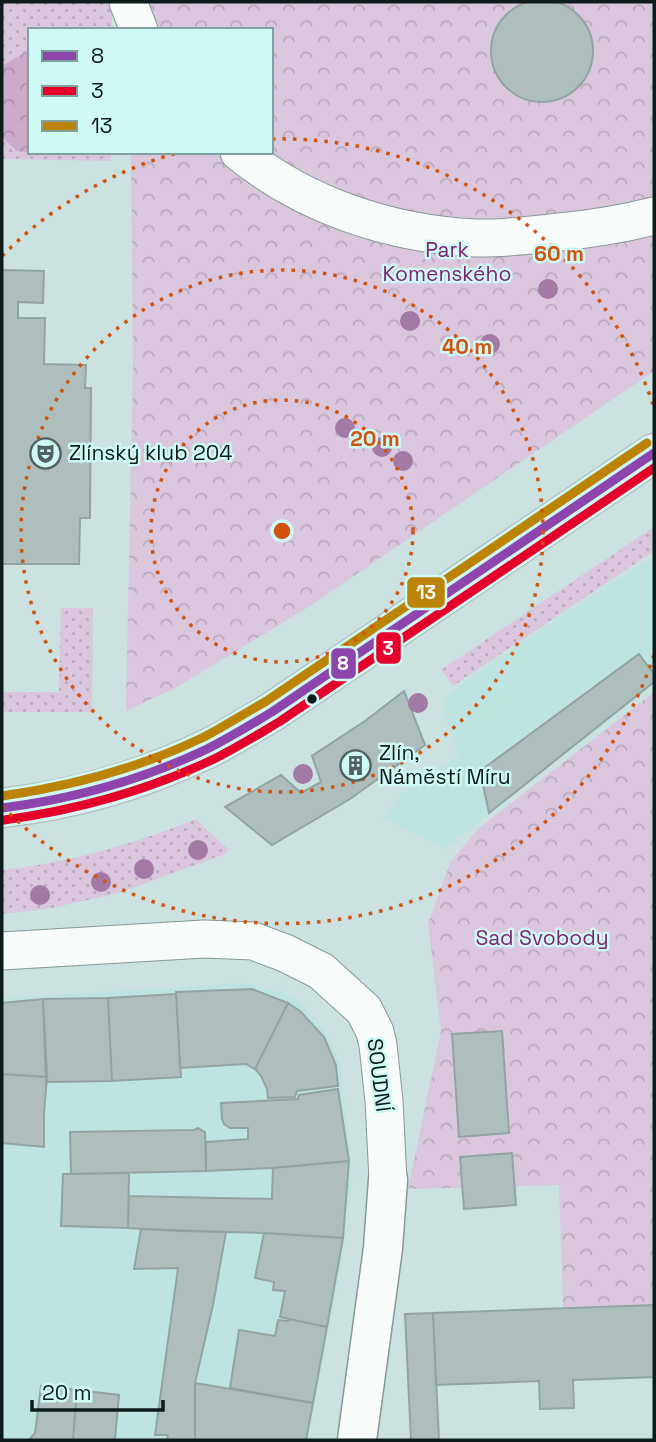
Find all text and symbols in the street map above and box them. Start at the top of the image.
legend [28,28,273,154]
text: 8 [91,42,104,69]
text: 3 [91,77,104,104]
text: 13 [91,112,112,139]
park label: Park Komenského [383,236,511,287]
text: 60 m [534,240,584,267]
text: 40 m [442,333,492,360]
text: 20 m [350,425,400,452]
theatre icon: Zlínský klub 204 [29,436,63,470]
place label: Zlínský klub 204 [69,439,232,466]
centre of rings [270,519,294,543]
line badge: 13 [406,576,446,609]
text: 13 [416,580,436,605]
line badge: 3 [375,631,402,665]
text: 3 [382,636,394,661]
line badge: 8 [330,647,357,680]
text: 8 [337,651,349,676]
unlabelled marker [305,692,319,706]
place label: Zlín, Náměstí Míru [379,739,511,790]
building icon: Zlín, Náměstí Míru [339,748,373,782]
park label: Sad Svobody [475,924,609,951]
street label: SOUDNÍ [362,1037,397,1113]
scale bar [32,1368,163,1412]
text: 20 m [42,1379,92,1406]

